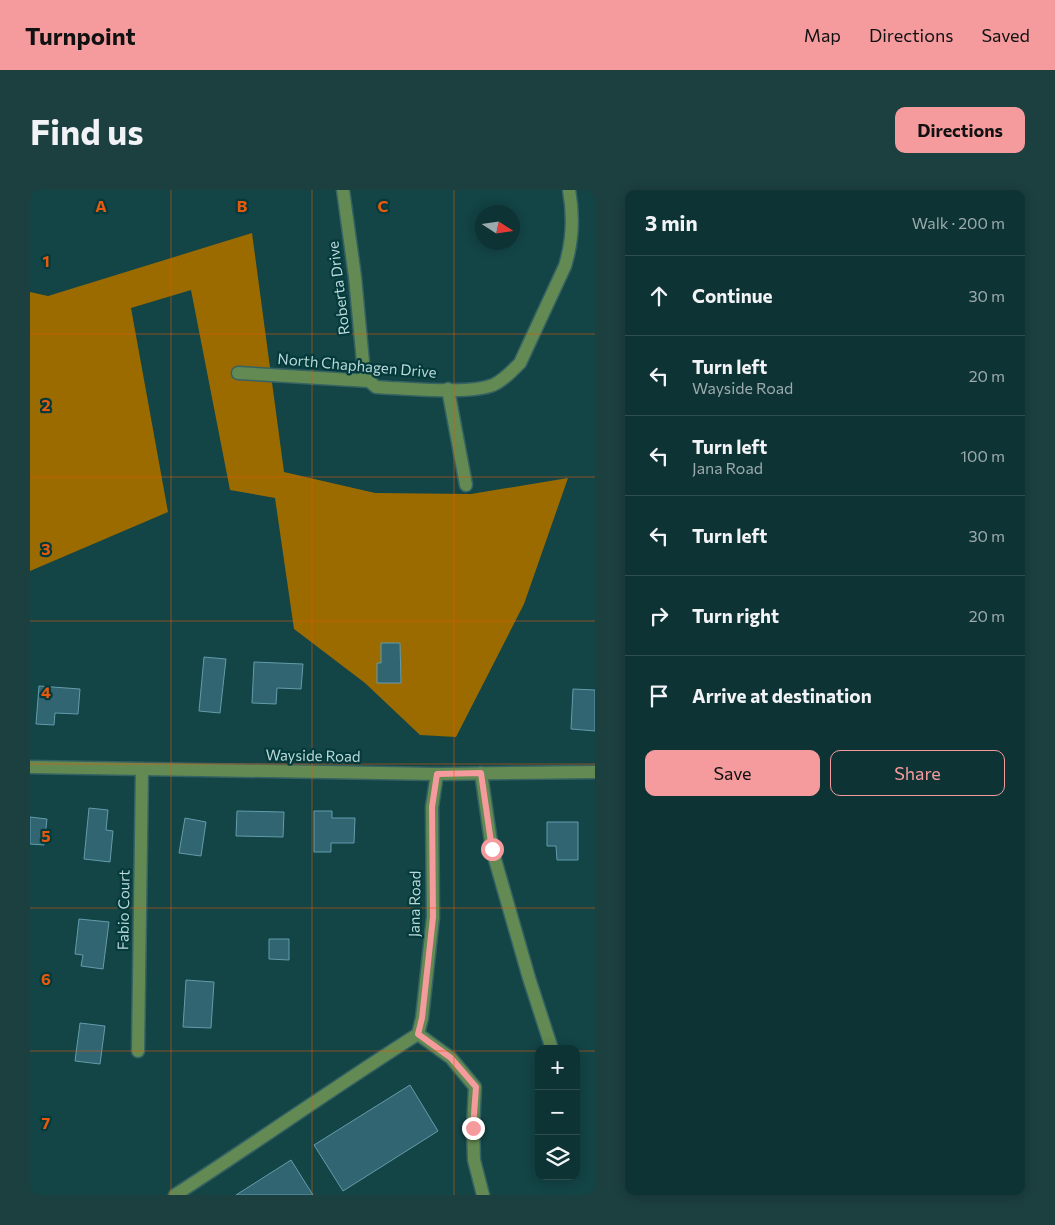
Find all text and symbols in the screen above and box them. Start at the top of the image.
text: Turnpoint [25,21,136,50]
text: Map [804,24,841,46]
text: Directions [869,24,953,46]
text: Saved [981,24,1030,46]
button: Directions [895,107,1025,153]
text: Find us [30,109,144,152]
text: A [95,196,107,215]
text: B [237,196,248,215]
text: C [378,196,389,215]
north arrow [475,205,520,250]
text: 3 min [645,210,698,235]
text: Walk · 200 m [912,213,1005,232]
street label: Roberta Drive [323,240,353,336]
text: 1 [42,251,50,270]
icon: ahead [645,282,673,310]
text: Continue [692,284,772,307]
text: 30 m [968,286,1005,305]
street label: North Chaphagen Drive [277,349,437,381]
text: Turn left [692,355,767,378]
icon: left [645,362,673,390]
text: 20 m [969,366,1005,385]
text: Wayside Road [692,378,793,397]
text: 2 [41,395,51,414]
text: Turn left [692,435,767,458]
icon: left [645,442,673,470]
text: 100 m [960,446,1005,465]
text: Jana Road [692,458,763,477]
icon: left [645,522,673,550]
text: Turn left [692,524,767,547]
text: 30 m [968,526,1005,545]
text: 3 [41,539,51,558]
icon: right [645,602,673,630]
text: Turn right [692,604,779,627]
text: 20 m [969,606,1005,625]
text: 4 [41,682,51,701]
icon: arrive [645,682,673,710]
text: Arrive at destination [692,684,872,707]
street label: Wayside Road [265,745,361,765]
button: Save [645,750,820,796]
button: Share [830,750,1005,796]
text: 5 [41,826,51,845]
route start [481,838,504,861]
street label: Fabio Court [113,870,133,950]
street label: Jana Road [404,871,424,937]
text: 6 [41,969,51,988]
map controls [535,1045,580,1180]
button: + [535,1045,580,1090]
button: − [535,1090,580,1135]
text: 7 [42,1113,51,1132]
route end [462,1117,485,1140]
button: layers [535,1135,580,1180]

